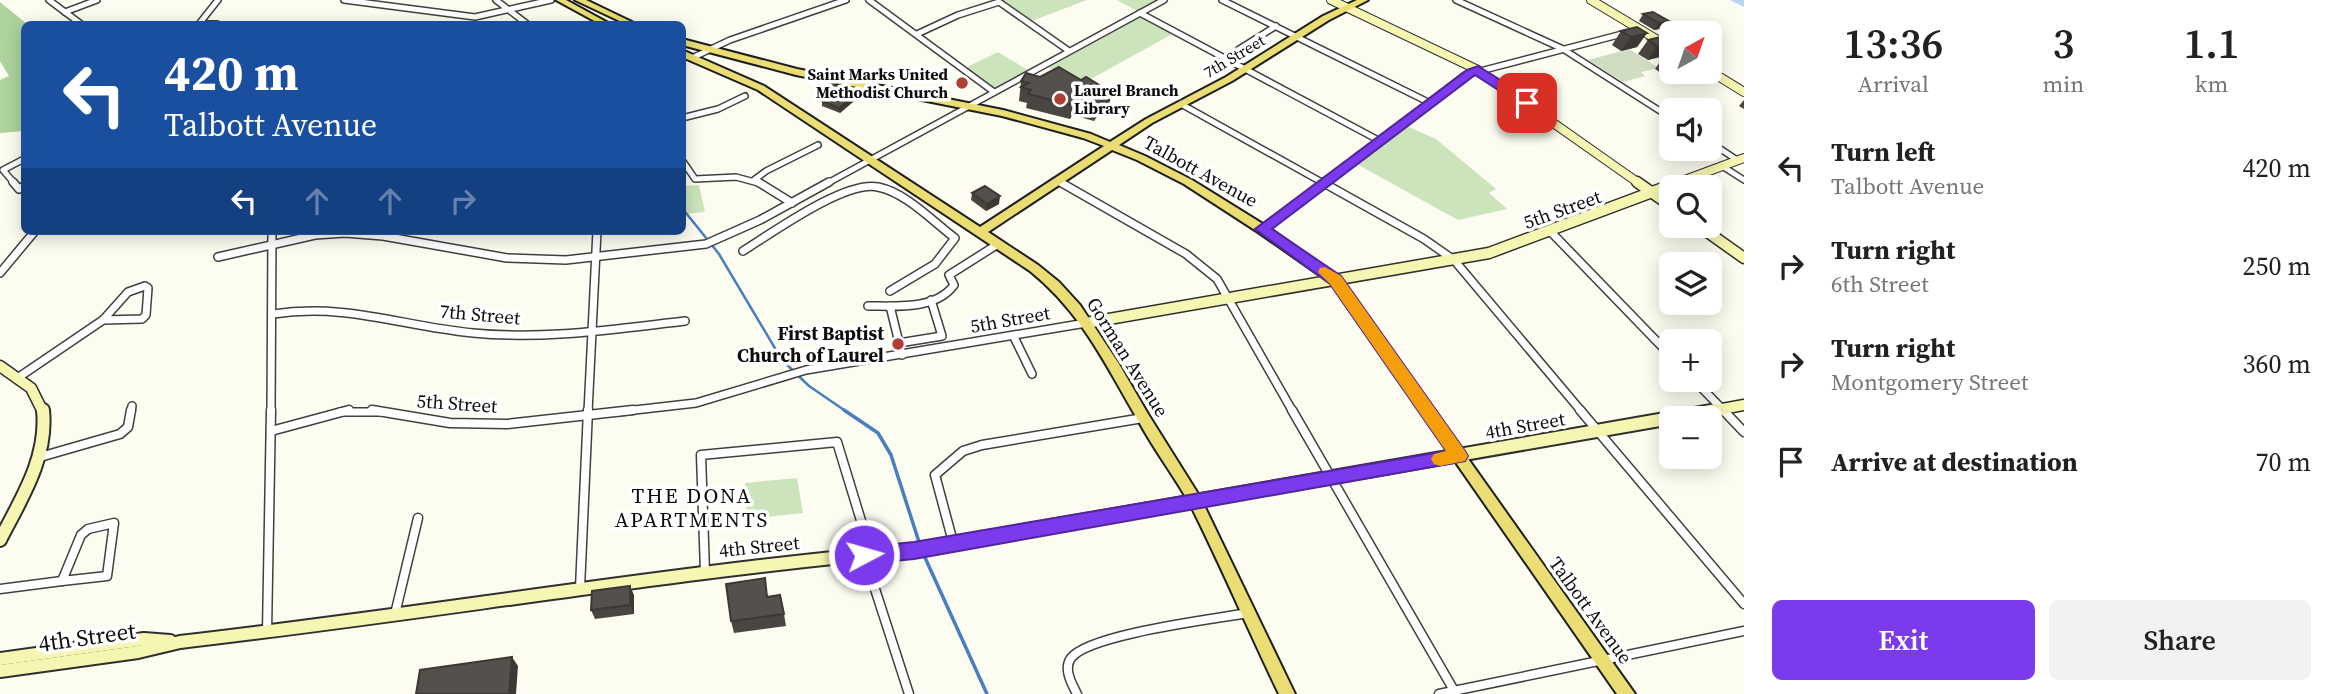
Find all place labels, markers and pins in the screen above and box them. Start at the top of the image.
place label: Saint Marks United Methodist Church [807,63,948,103]
pin [1497,73,1557,133]
marker: Saint Marks United Methodist Church [954,75,970,91]
place label: Laurel Branch Library [1074,79,1179,119]
marker: Laurel Branch Library [1052,91,1068,107]
place label: First Baptist Church of Laurel [737,320,884,368]
marker: First Baptist Church of Laurel [890,336,906,352]

